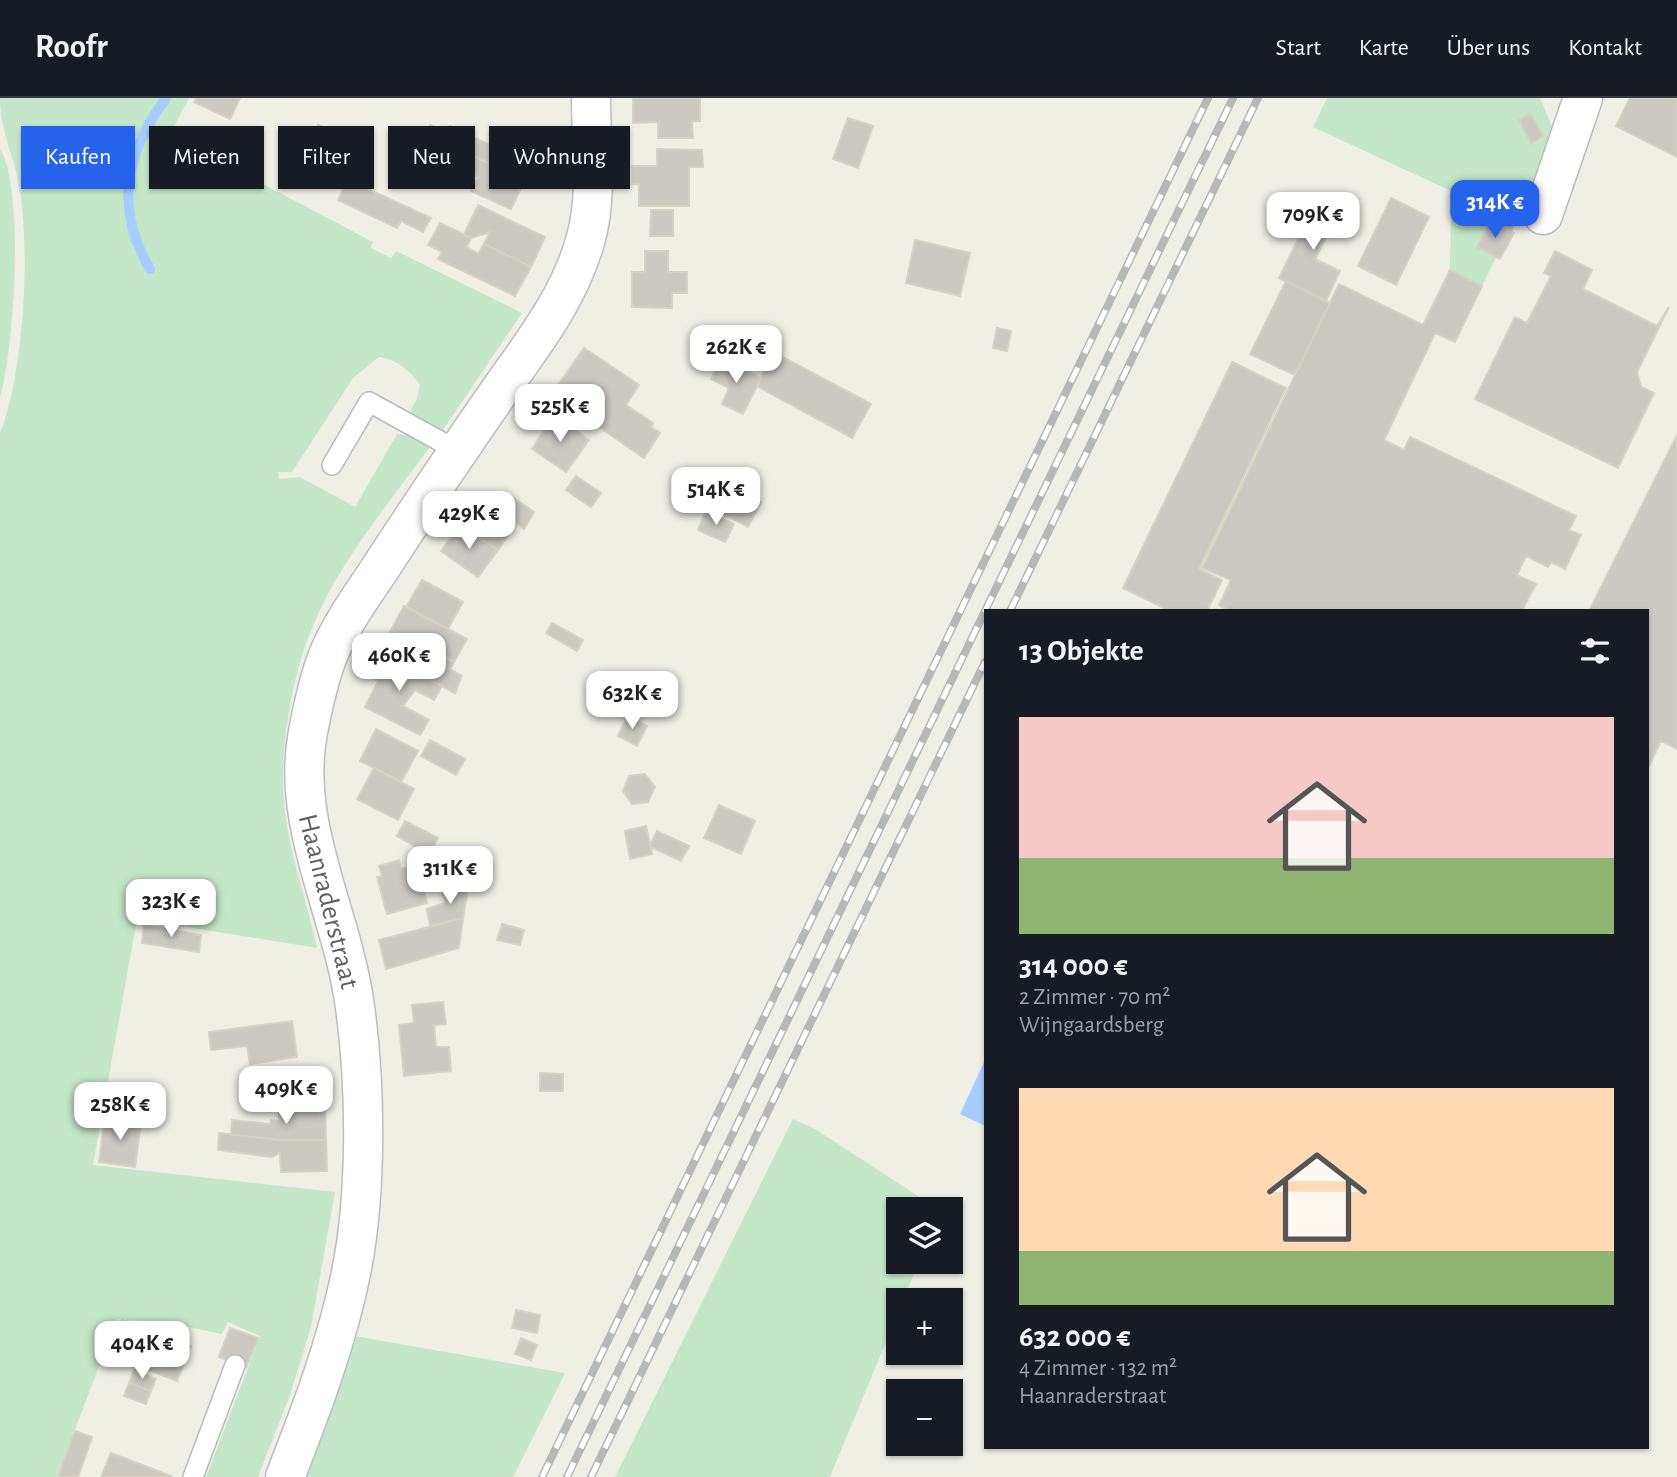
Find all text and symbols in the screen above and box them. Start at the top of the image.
text: Roofr [35,31,108,64]
text: Start [1276,36,1321,60]
text: Karte [1359,36,1409,60]
text: Über uns [1447,36,1530,60]
text: Kontakt [1568,36,1642,60]
chip: Kaufen [21,126,135,189]
chip: Mieten [149,126,264,189]
chip: Filter [278,126,374,189]
chip: Neu [388,126,475,189]
chip: Wohnung [489,126,630,189]
pin: 314K € [1438,180,1552,240]
text: 314K € [1466,191,1524,214]
pin: 709K € [1256,192,1370,252]
text: 709K € [1283,203,1343,226]
pin: 262K € [679,326,793,385]
text: 262K € [706,336,766,359]
pin: 525K € [503,384,617,444]
text: 525K € [531,395,589,418]
pin: 514K € [659,468,773,527]
text: 514K € [687,478,745,501]
pin: 429K € [412,491,526,551]
text: 429K € [438,502,500,525]
icon: filters [1576,632,1614,670]
pin: 460K € [342,634,456,693]
text: 13 Objekte [1019,636,1144,666]
text: 460K € [368,644,430,667]
pin: 632K € [575,672,689,731]
text: 632K € [602,682,662,705]
icon: home [1254,763,1380,889]
street label: Haanraderstraat [293,811,363,992]
pin: 311K € [393,846,507,906]
text: 311K € [423,857,477,880]
pin: 323K € [114,880,228,939]
text: 323K € [142,890,200,913]
text: 314 000 € [1019,951,1128,981]
text: 2 Zimmer · 70 m² [1019,986,1170,1009]
text: Wijngaardsberg [1019,1014,1164,1037]
pin: 409K € [229,1066,343,1126]
text: 409K € [255,1077,317,1100]
pin: 258K € [63,1082,177,1142]
text: 258K € [90,1093,150,1116]
icon: home [1254,1134,1380,1260]
map controls [886,1197,963,1456]
button: layers [886,1197,963,1274]
button: + [886,1288,963,1365]
pin: 404K € [85,1322,199,1381]
text: 632 000 € [1019,1322,1131,1352]
text: 404K € [111,1332,173,1355]
text: 4 Zimmer · 132 m² [1019,1357,1177,1380]
button: − [886,1379,963,1456]
text: Haanraderstraat [1019,1385,1166,1408]

